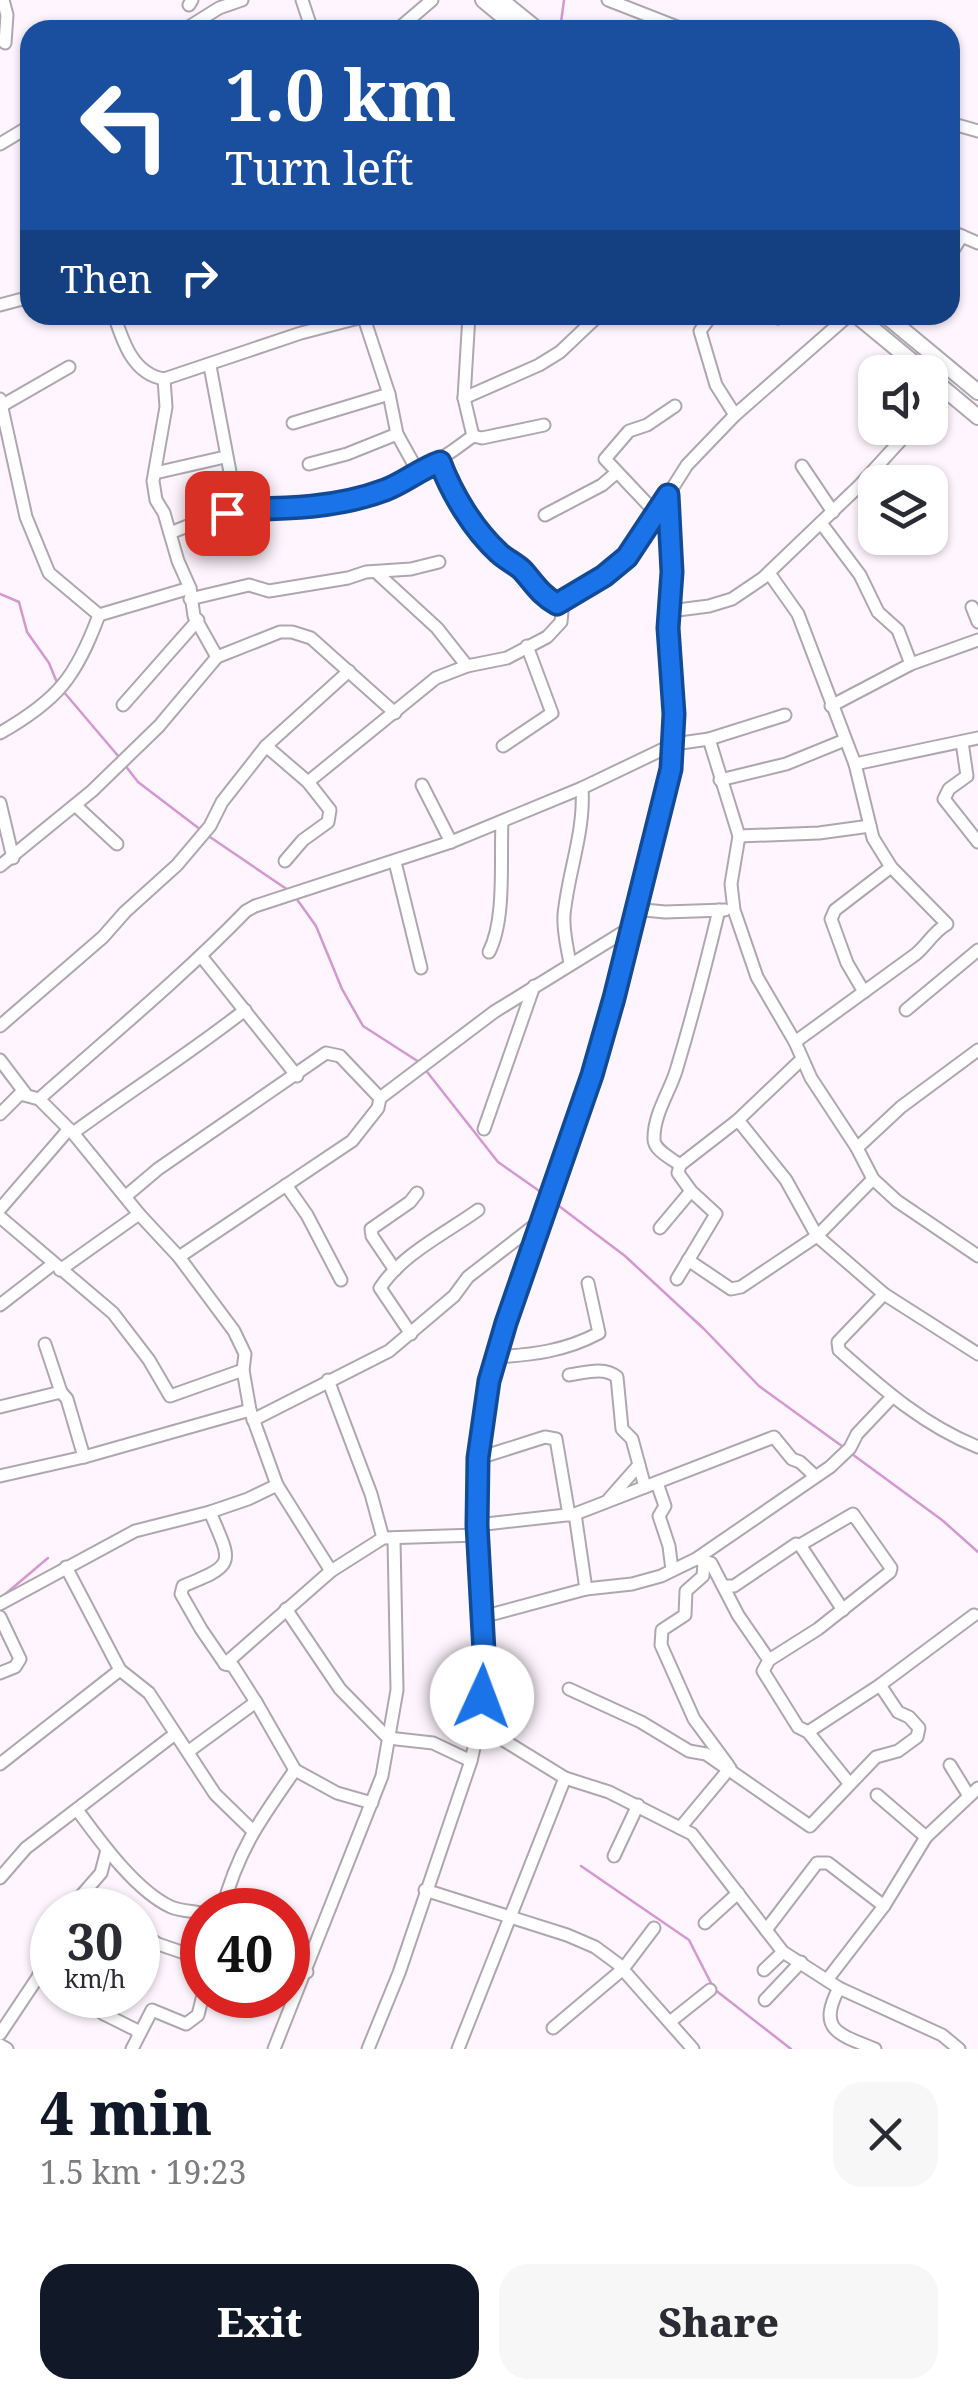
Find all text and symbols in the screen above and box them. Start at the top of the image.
text: 1.0 km [225,46,457,142]
icon: left [60,60,190,190]
text: Turn left [225,137,414,198]
icon: right [172,250,227,305]
text: Then [60,252,152,304]
map controls [858,355,948,555]
button: sound [858,355,948,445]
button: layers [858,465,948,555]
pin [185,471,270,556]
icon: arrive [200,486,255,541]
position arrow [430,1645,534,1749]
speed limit sign: 40 [180,1888,310,2018]
text: 30 [67,1907,123,1975]
text: km/h [64,1961,126,1995]
text: 4 min [40,2071,212,2153]
button: close [833,2082,938,2187]
text: 1.5 km · 19:23 [40,2150,246,2193]
button: Exit [40,2264,479,2379]
button: Share [499,2264,938,2379]

